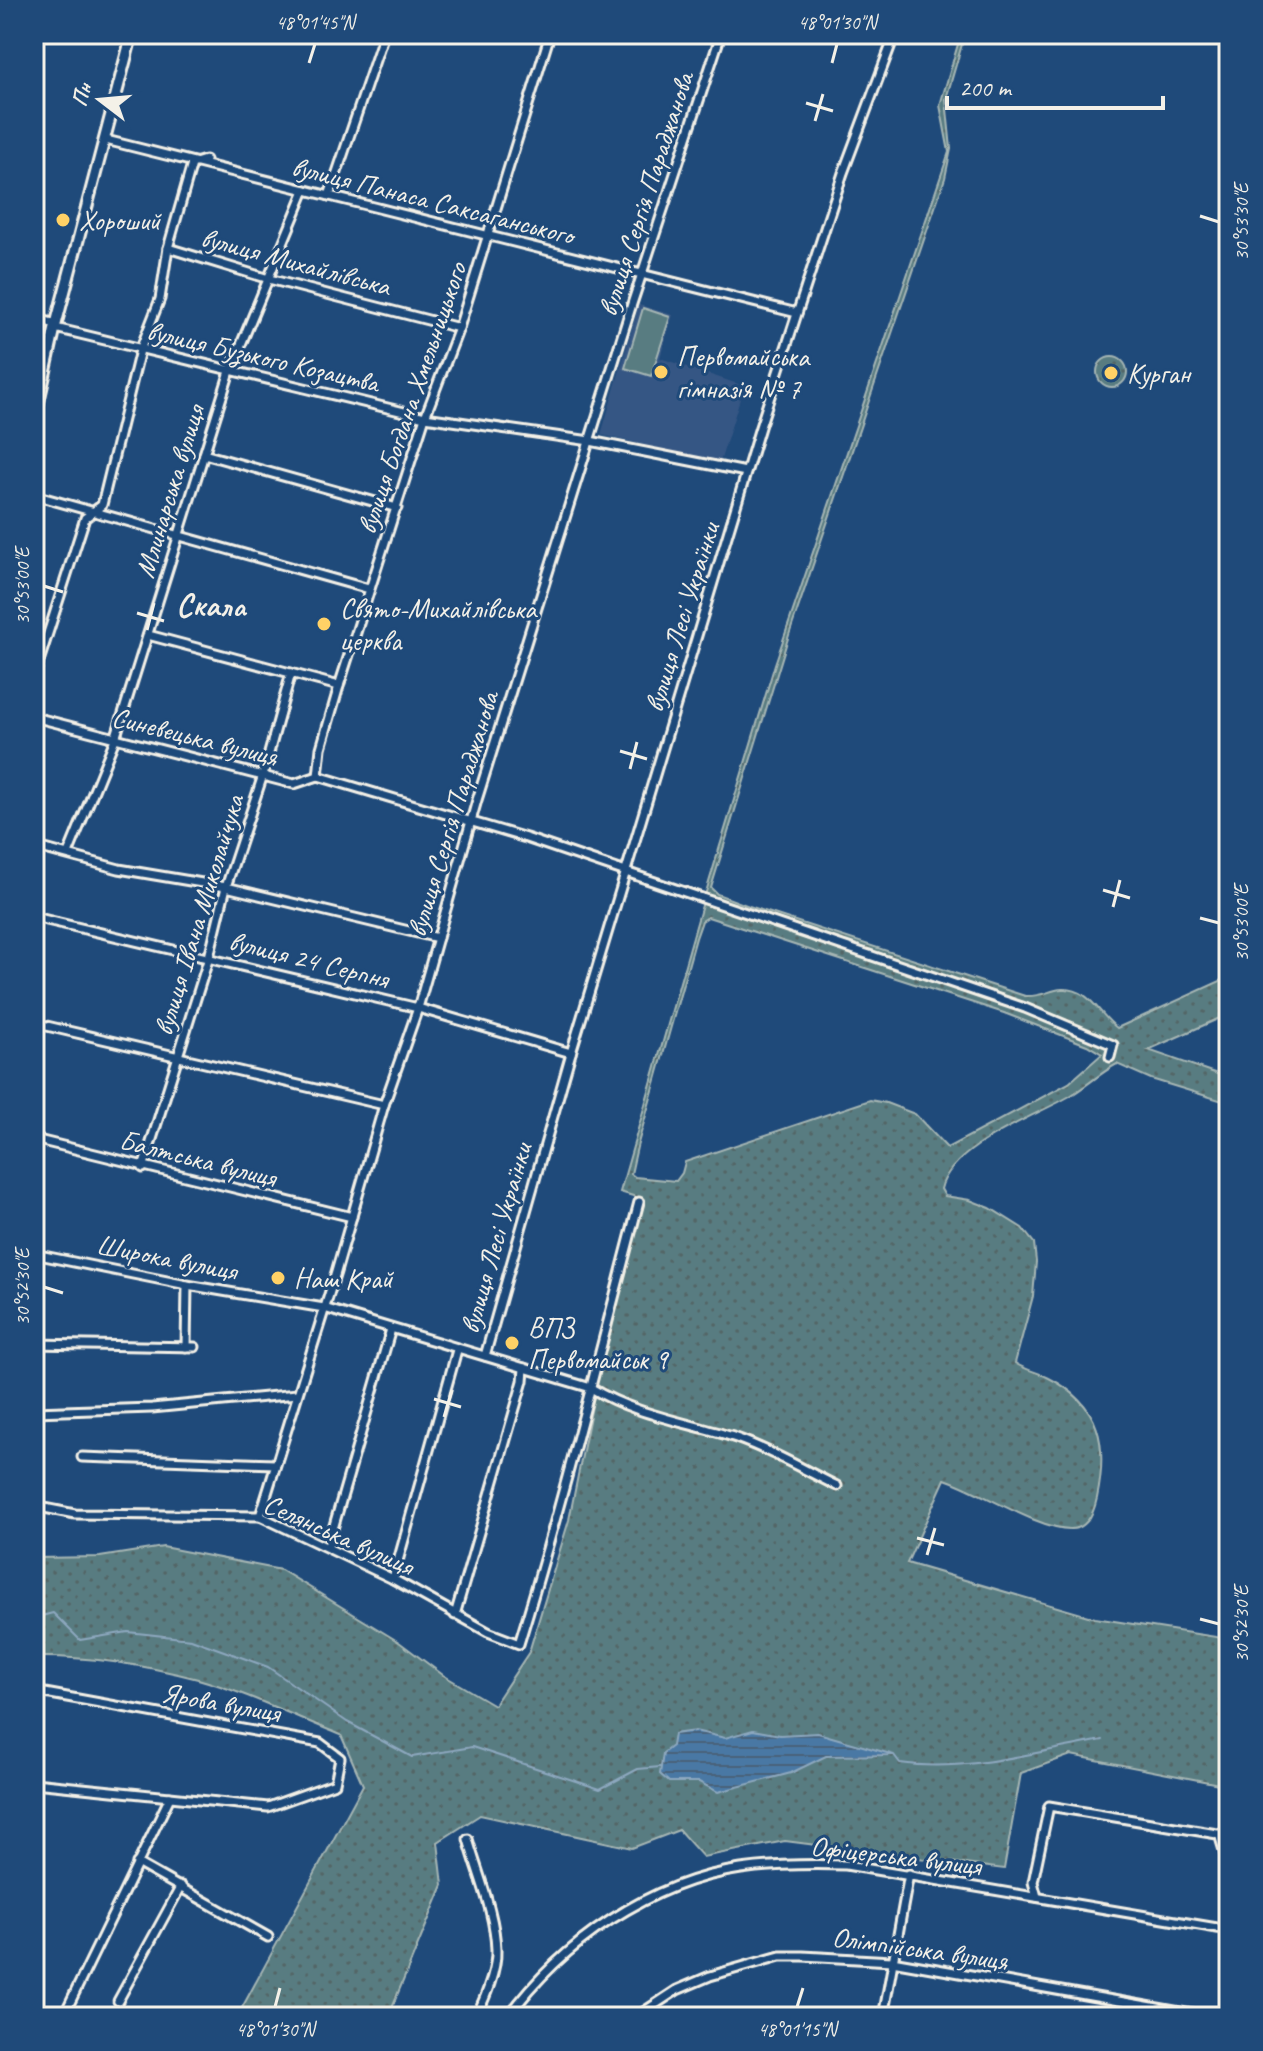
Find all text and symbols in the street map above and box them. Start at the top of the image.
text: 48°01'45"N [276,10,357,35]
text: 48°01'30"N [798,10,879,35]
north arrow [60,60,140,140]
scale bar [947,60,1163,110]
street label: вулиця Сергія Параджанова [590,65,702,320]
text: 200 m [959,73,1013,103]
text: Пн [65,79,99,110]
street label: вулиця Панаса Саксаганського [288,148,581,253]
text: 30°53'30"E [1229,181,1254,261]
place label: Хороший [79,203,162,238]
marker: Хороший [54,211,72,229]
street label: вулиця Михайлівська [197,219,396,304]
street label: вулиця Богдана Хмельницького [349,256,475,538]
street label: вулиця Бузького Козацтва [143,313,385,402]
place label: Первомайська гімназія № 7 [677,339,811,406]
place label: Курган [1127,356,1192,391]
marker: Первомайська гімназія № 7 [652,363,670,381]
marker: Курган [1102,364,1120,382]
street label: Млинарська вулиця [127,398,213,582]
street label: вулиця Лесі Українки [636,517,727,716]
text: 30°53'00"E [10,545,35,625]
district label: Скала [176,585,248,626]
place label: Свято-Михайлівська церква [340,591,538,658]
marker: Свято-Михайлівська церква [315,615,333,633]
street label: вулиця Сергія Параджанова [399,685,507,941]
street label: Синевецька вулиця [109,699,282,774]
street label: вулиця Івана Миколайчука [145,789,252,1040]
text: 30°53'00"E [1229,882,1254,962]
street label: вулиця 24 Серпня [225,923,394,997]
street label: Балтська вулиця [116,1122,282,1195]
street label: вулиця Лесі Українки [452,1137,540,1337]
street label: Широка вулиця [94,1227,242,1289]
text: 30°52'30"E [10,1246,35,1326]
place label: Наш Край [294,1261,394,1296]
marker: Наш Край [269,1269,287,1287]
place label: ВПЗ Первомайськ 9 [528,1310,670,1377]
marker: ВПЗ Первомайськ 9 [503,1334,521,1352]
street label: Селянська вулиця [258,1486,421,1584]
text: 30°52'30"E [1229,1583,1254,1663]
street label: Ярова вулиця [159,1675,285,1731]
street label: Офіцерська вулиця [809,1828,985,1884]
street label: Олімпійська вулиця [830,1919,1011,1978]
text: 48°01'30"N [236,2017,317,2042]
text: 48°01'15"N [758,2017,839,2042]

